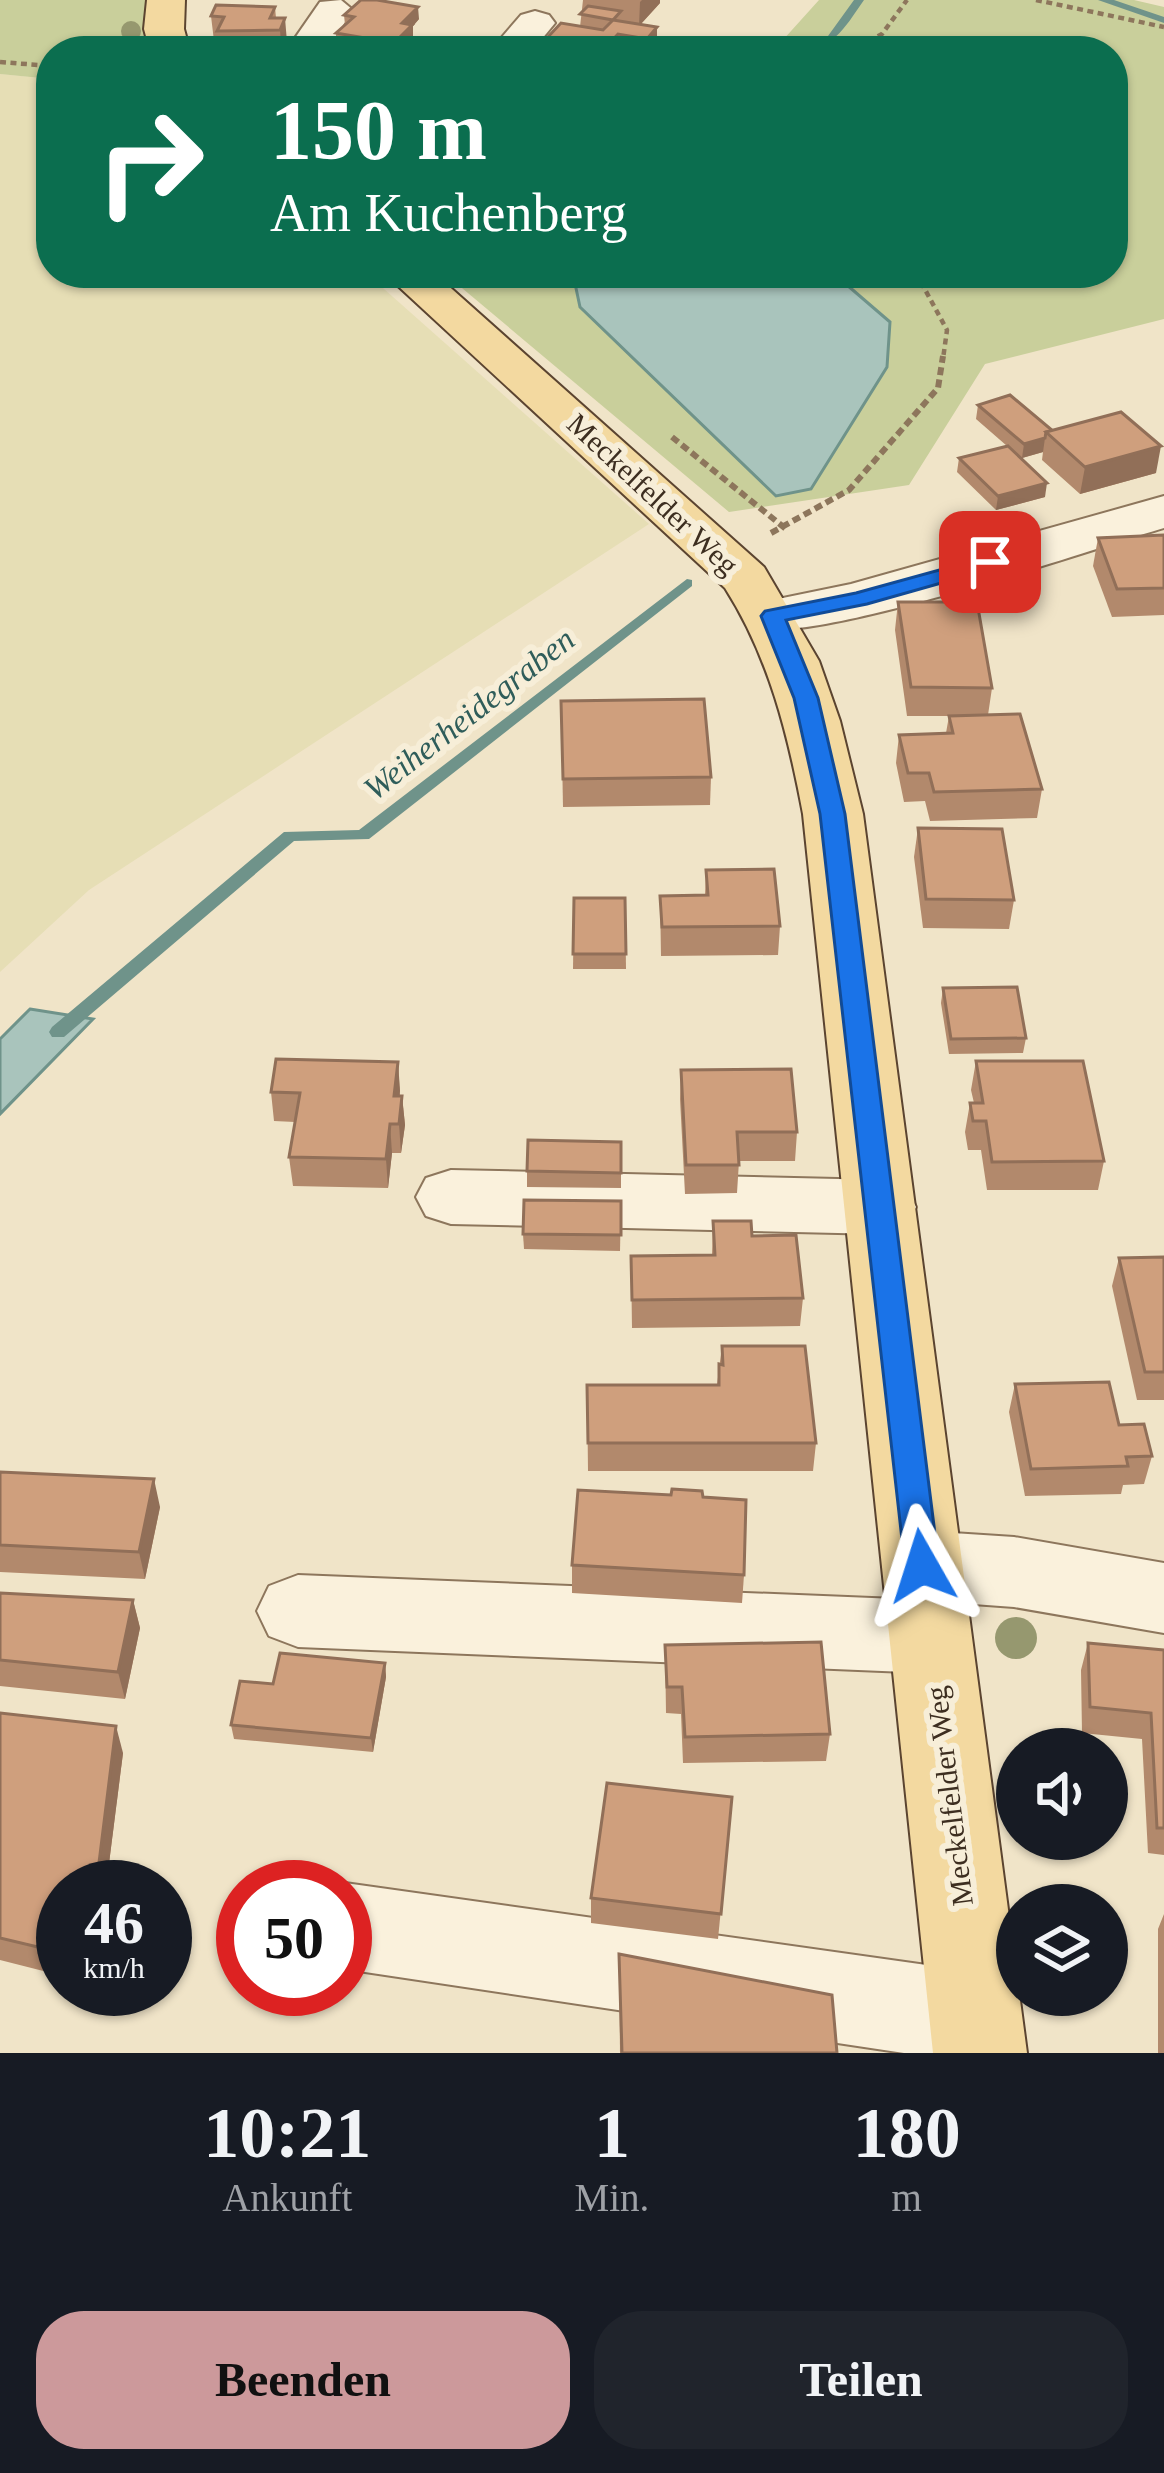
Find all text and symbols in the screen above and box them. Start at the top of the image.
icon: right [72,84,228,240]
text: 150 m [270,84,487,177]
text: Am Kuchenberg [270,183,627,243]
street label: Meckelfelder Weg [561,407,745,581]
pin [939,511,1041,613]
icon: arrive [957,529,1023,595]
water label: Weiherheidegraben [357,621,581,807]
position arrow [859,1503,985,1629]
street label: Meckelfelder Weg [919,1684,979,1908]
map controls [996,1728,1128,2016]
button: sound [996,1728,1128,1860]
speed limit sign: 50 [216,1860,372,2016]
button: layers [996,1884,1128,2016]
text: 46 [84,1890,144,1956]
text: km/h [83,1951,145,1984]
text: 10:21 [203,2093,371,2173]
text: 1 [594,2093,630,2173]
text: 180 [853,2093,961,2173]
text: Ankunft [222,2176,352,2219]
text: Min. [575,2176,649,2219]
text: m [892,2176,922,2219]
button: Beenden [36,2311,570,2449]
button: Teilen [594,2311,1128,2449]

